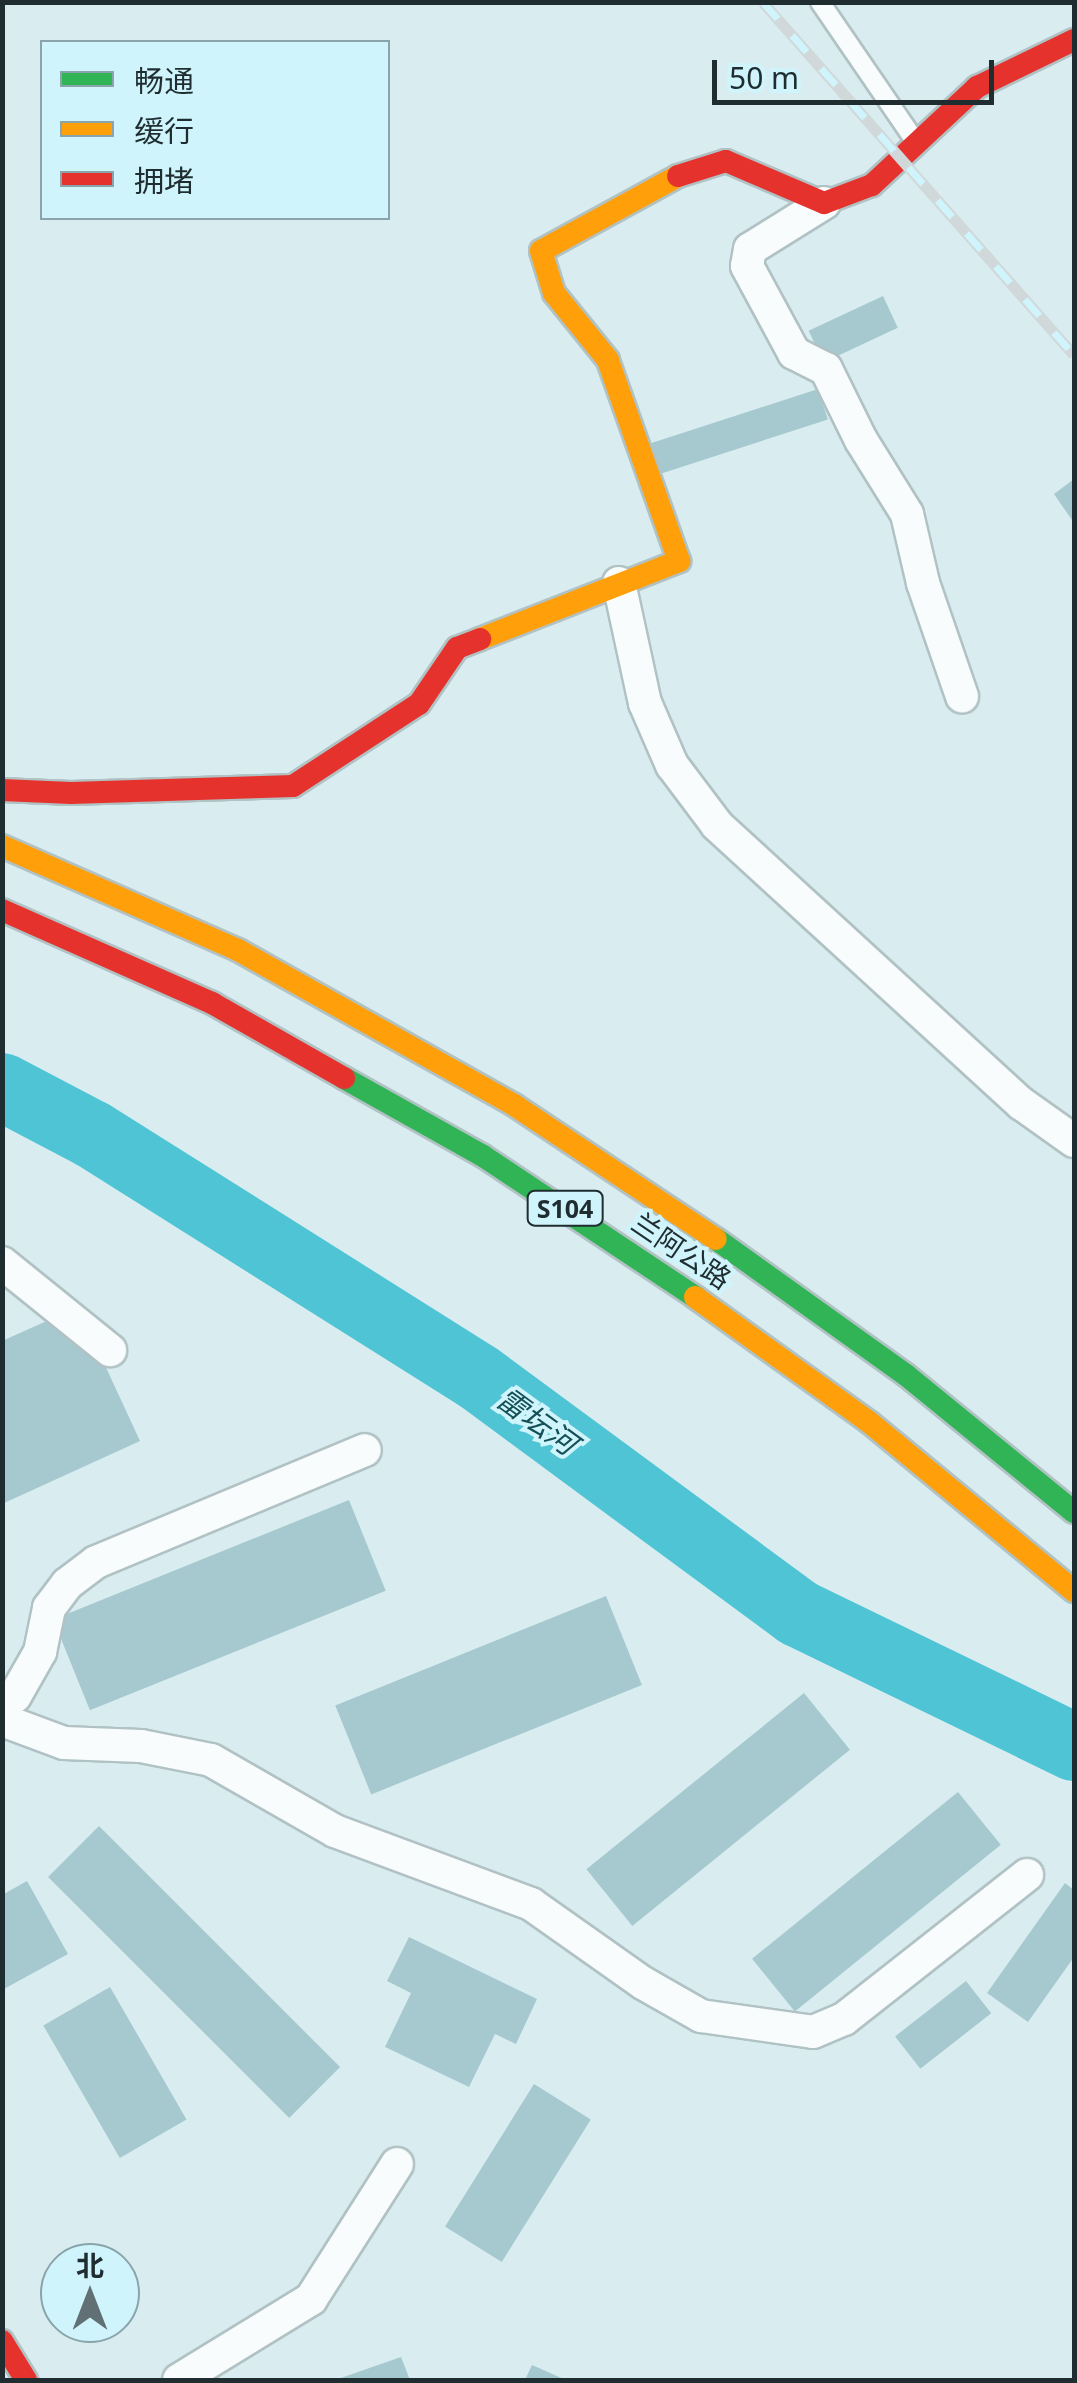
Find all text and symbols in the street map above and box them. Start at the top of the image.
legend [40,40,390,220]
scale bar [717,40,1000,102]
text: 50 m [729,57,799,98]
text: 畅通 [134,60,194,101]
text: 缓行 [134,110,194,151]
text: 拥堵 [134,160,194,201]
road number: S104 [525,1188,605,1228]
street label: 兰阿公路 [626,1205,738,1295]
water label: 雷坛河 [490,1380,584,1462]
north arrow [40,2243,140,2343]
text: 北 [76,2246,104,2284]

